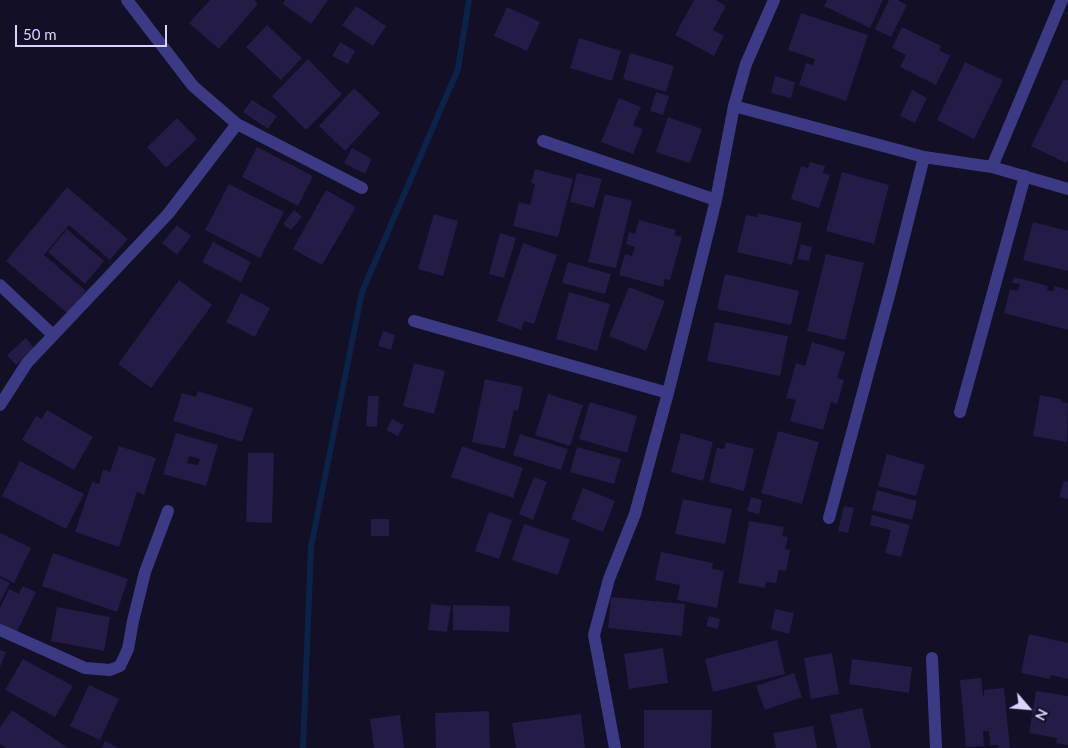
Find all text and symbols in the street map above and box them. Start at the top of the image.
scale bar [18,15,170,47]
text: 50 m [23,25,57,43]
north arrow [1003,683,1053,733]
text: N [1032,706,1052,724]

